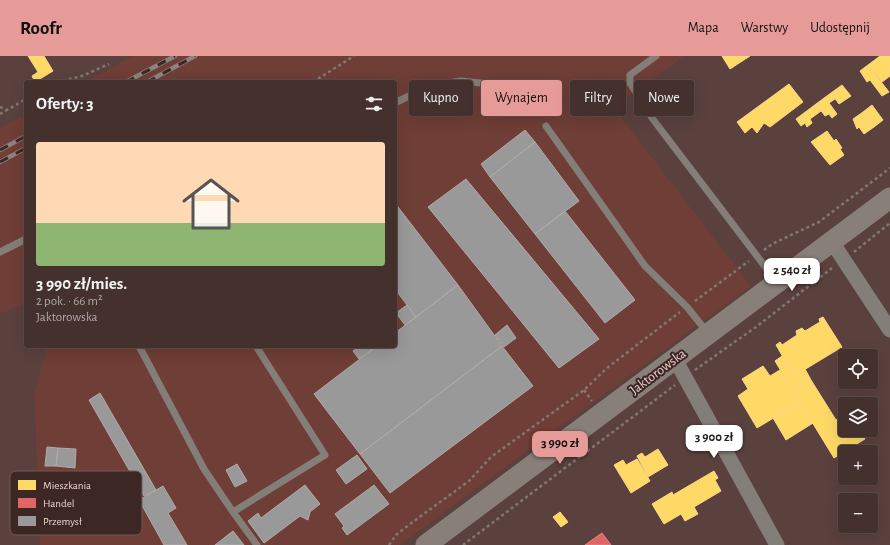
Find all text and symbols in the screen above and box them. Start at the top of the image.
text: Roofr [20,19,62,38]
text: Mapa [688,21,719,35]
text: Warstwy [741,21,788,35]
text: Udostępnij [810,21,870,35]
chip: Kupno [409,80,473,116]
chip: Wynajem [481,80,562,116]
chip: Filtry [570,80,626,116]
chip: Nowe [634,80,694,116]
icon: filters [363,93,385,115]
text: Oferty: 3 [36,95,94,112]
icon: home [175,168,247,240]
pin: 2 540 zł [751,258,833,292]
text: 2 540 zł [773,264,811,277]
text: 3 990 zł/mies. [36,275,127,292]
text: 2 pok. · 66 m² [36,295,103,308]
text: Jaktorowska [36,311,98,324]
street label: Jaktorowska [627,346,689,398]
map controls [838,349,878,533]
button: locate [838,349,878,389]
button: layers [838,397,878,437]
pin: 3 900 zł [673,425,755,459]
pin: 3 990 zł [519,431,601,465]
text: 3 900 zł [695,431,733,444]
text: 3 990 zł [541,437,579,450]
button: + [838,445,878,485]
legend [10,471,142,535]
text: Mieszkania [43,480,91,491]
button: − [838,493,878,533]
text: Handel [43,498,74,509]
text: Przemysł [43,516,82,527]

